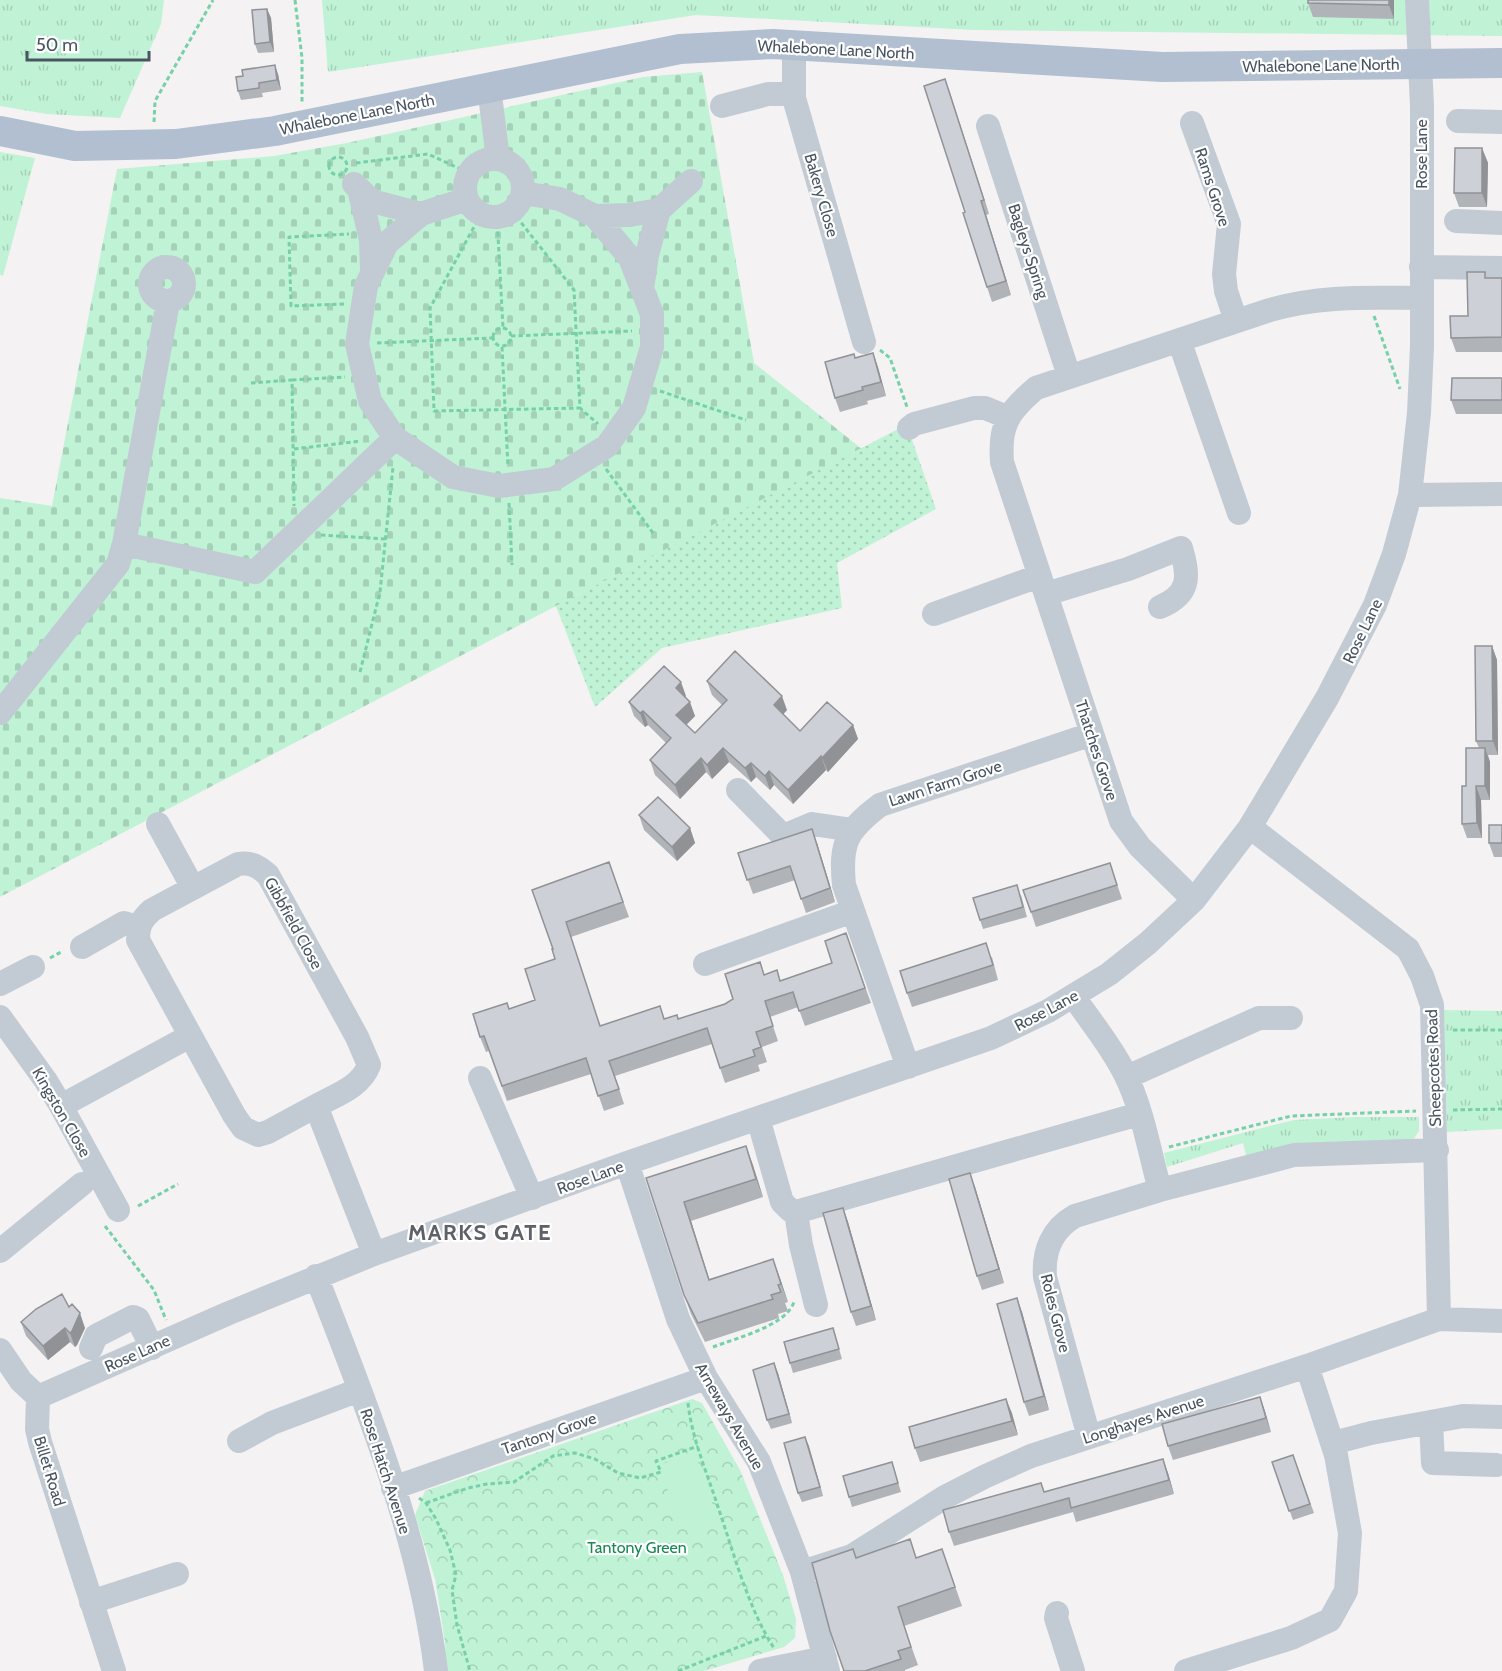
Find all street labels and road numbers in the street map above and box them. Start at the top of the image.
street label: Whalebone Lane North [757,36,915,63]
street label: Whalebone Lane North [1242,55,1400,76]
street label: Whalebone Lane North [278,90,436,139]
street label: Rose Lane [1412,119,1431,189]
street label: Rams Grove [1191,145,1234,229]
street label: Bakery Close [801,151,843,239]
street label: Bagleys Spring [1004,201,1053,302]
street label: Rose Lane [1339,596,1386,667]
street label: Thatches Grove [1071,698,1122,803]
street label: Lawn Farm Grove [886,756,1004,811]
street label: Gibbfield Close [261,874,327,972]
street label: Rose Lane [1011,986,1081,1035]
street label: Sheepcotes Road [1422,1009,1445,1127]
street label: Kingston Close [28,1064,95,1160]
street label: Rose Lane [554,1157,626,1198]
street label: Roles Grove [1037,1272,1074,1354]
street label: Rose Lane [102,1331,173,1376]
street label: Arneways Avenue [691,1360,768,1473]
street label: Longhayes Avenue [1080,1391,1206,1448]
street label: Rose Hatch Avenue [356,1406,415,1536]
street label: Tantony Grove [499,1408,599,1459]
street label: Billet Road [30,1434,69,1508]

